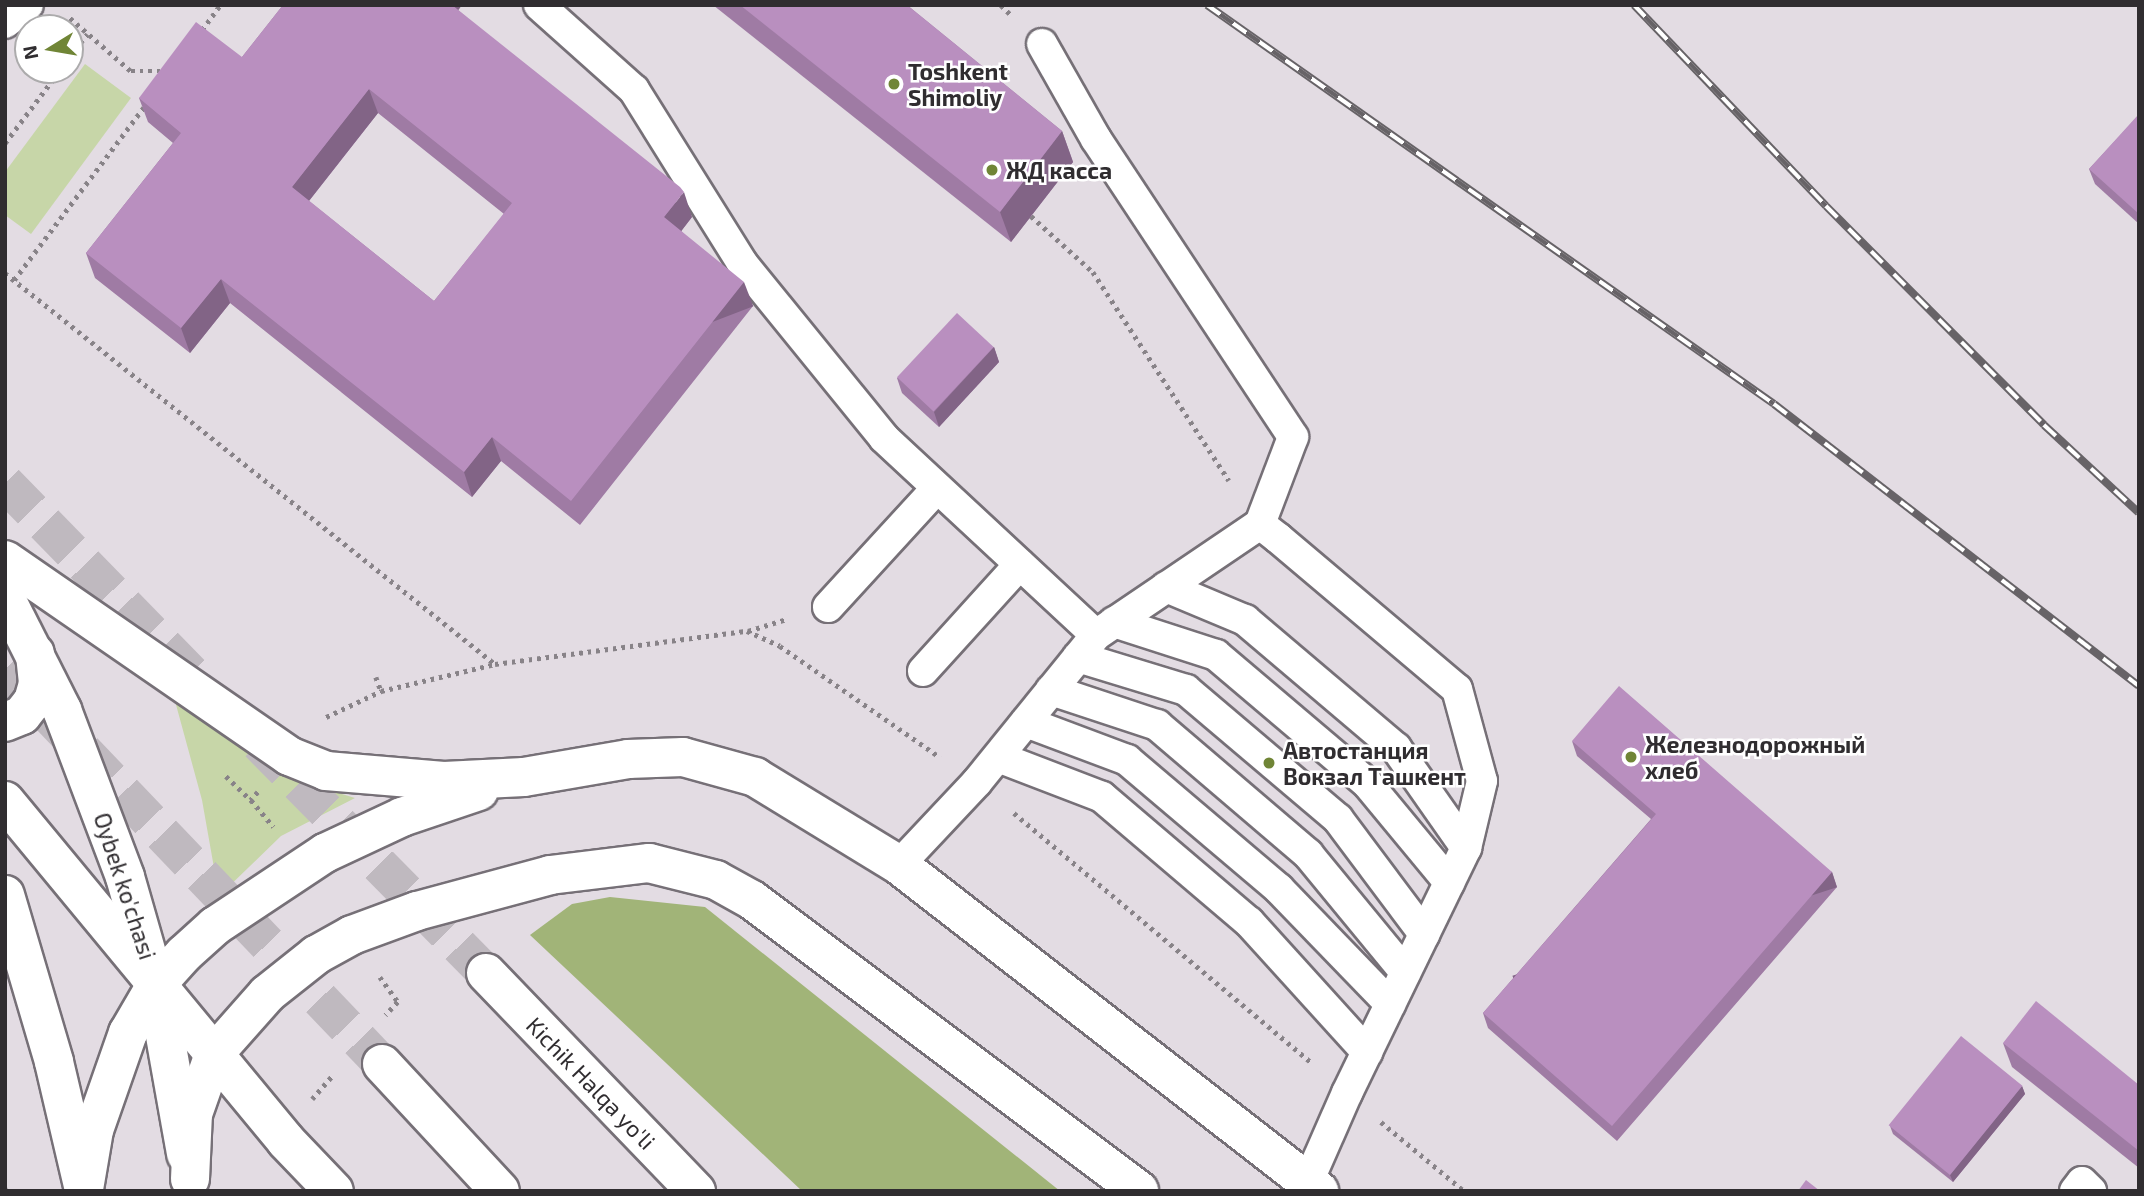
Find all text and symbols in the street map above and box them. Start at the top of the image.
north arrow [14,14,84,84]
text: N [17,44,42,62]
place label: Toshkent Shimoliy [908,57,1008,111]
marker: Toshkent Shimoliy [886,76,902,92]
place label: ЖД касса [1006,156,1112,184]
marker: ЖД касса [984,162,1000,178]
place label: Железнодорожный хлеб [1645,730,1865,784]
place label: Автостанция Вокзал Ташкент [1283,736,1466,790]
marker: Железнодорожный хлеб [1623,749,1639,765]
marker: Автостанция Вокзал Ташкент [1261,755,1277,771]
street label: Oybek ko'chasi [88,809,162,963]
street label: Kichik Halqa yo'li [521,1011,661,1155]

